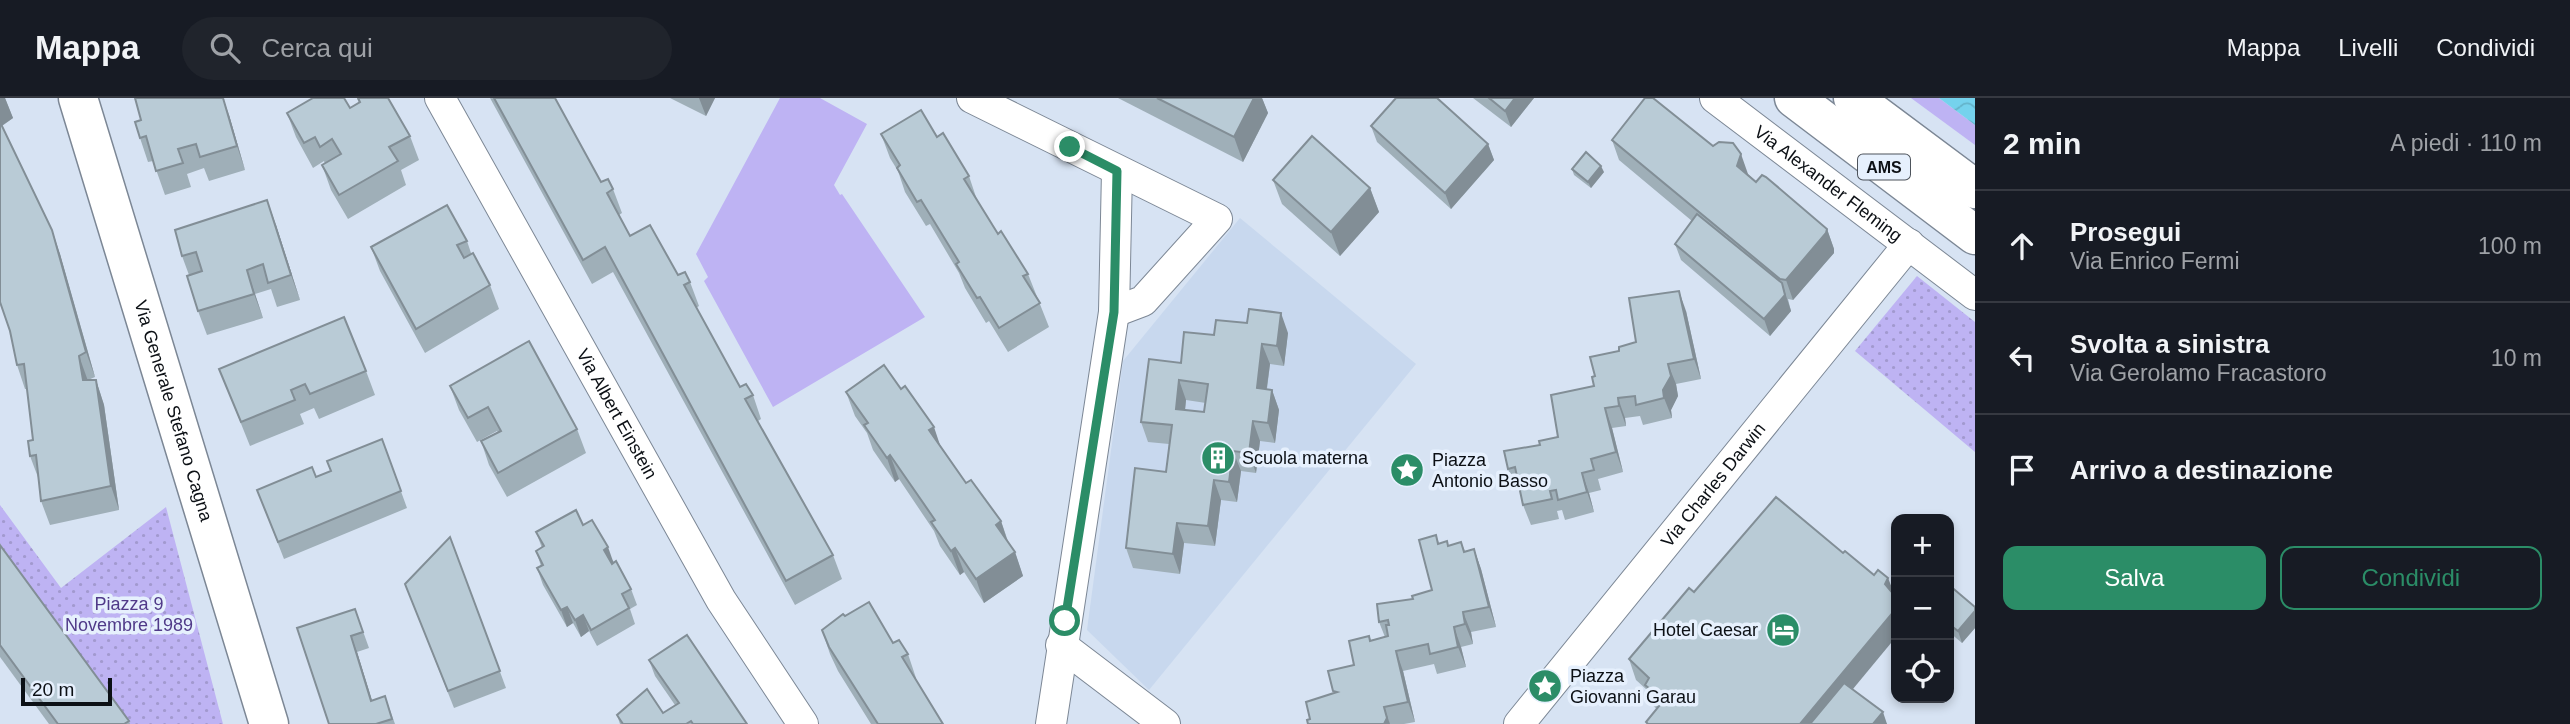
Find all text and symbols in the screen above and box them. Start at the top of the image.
search box [182,17,672,80]
text: Mappa [35,29,140,66]
icon: search [206,29,244,67]
text: Cerca qui [262,33,373,63]
text: Mappa [2227,34,2300,61]
text: Livelli [2338,34,2398,61]
text: Condividi [2436,34,2535,61]
street label: Via Alexander Fleming [1750,121,1906,246]
text: 2 min [2003,127,2081,160]
text: A piedi · 110 m [2390,130,2542,156]
route end [1054,131,1085,162]
road number: AMS [1858,155,1910,180]
text: Prosegui [2070,217,2181,247]
icon: ahead [2003,227,2041,265]
text: 100 m [2478,233,2542,259]
text: Via Enrico Fermi [2070,248,2240,274]
street label: Via Generale Stefano Cagna [130,298,217,525]
text: Svolta a sinistra [2070,329,2269,359]
icon: left [2003,339,2041,377]
street label: Via Albert Einstein [572,345,661,482]
text: 10 m [2491,345,2542,371]
text: Via Gerolamo Fracastoro [2070,360,2327,386]
street label: Via Charles Darwin [1657,419,1769,551]
building icon: Scuola materna [1199,439,1237,477]
place label: Scuola materna [1242,448,1369,468]
place label: Piazza Antonio Basso [1432,450,1548,491]
place icon: Piazza Antonio Basso [1388,451,1426,489]
icon: arrive [2003,451,2041,489]
text: Arrivo a destinazione [2070,455,2333,485]
map controls [1891,514,1954,703]
button: + [1891,514,1954,577]
button: Salva [2003,546,2266,610]
button: Condividi [2280,546,2542,610]
button: − [1891,577,1954,640]
park label: Piazza 9 Novembre 1989 [65,594,193,635]
route start [1049,605,1080,636]
hotel icon: Hotel Caesar [1764,611,1802,649]
place label: Hotel Caesar [1653,620,1758,640]
button: locate [1891,640,1954,703]
place label: Piazza Giovanni Garau [1570,666,1696,707]
place icon: Piazza Giovanni Garau [1526,667,1564,705]
scale bar [21,675,112,707]
text: 20 m [32,679,74,700]

